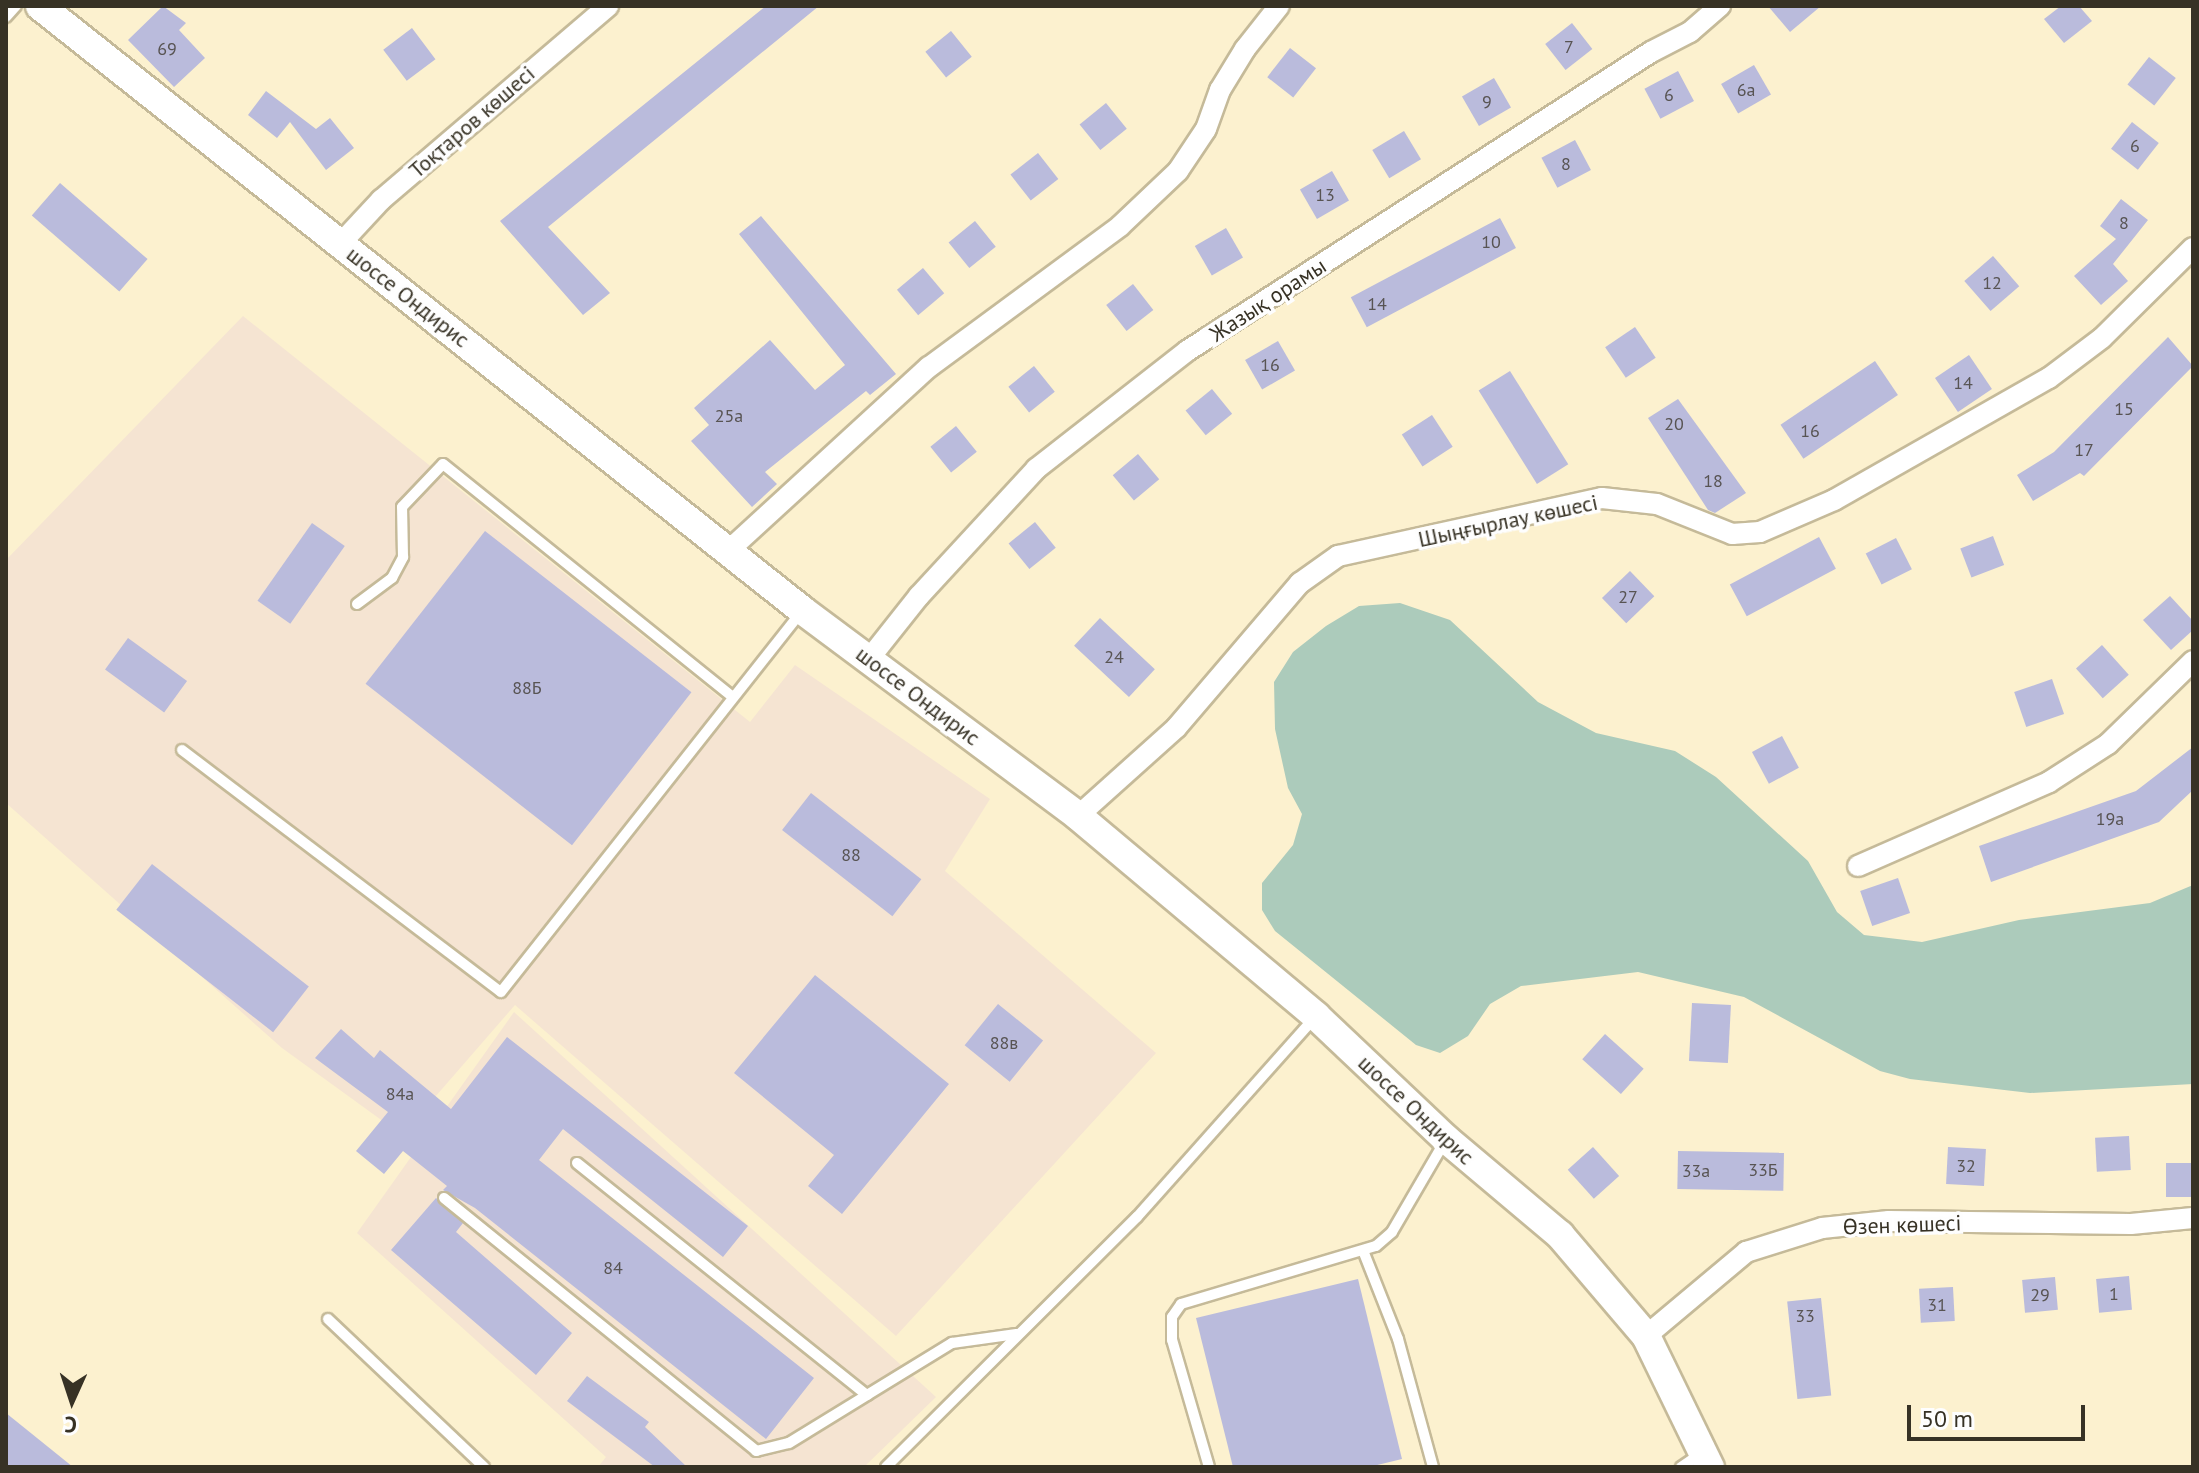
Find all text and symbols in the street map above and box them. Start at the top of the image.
house number: 7 [1564,36,1574,58]
house number: 69 [157,38,177,60]
street label: Тоқтаров көшесі [404,60,540,184]
house number: 6а [1737,79,1755,101]
house number: 6 [1664,84,1674,106]
house number: 9 [1482,91,1492,113]
house number: 6 [2130,135,2140,157]
house number: 8 [1561,153,1571,175]
house number: 13 [1315,184,1335,206]
house number: 8 [2119,212,2129,234]
house number: 10 [1481,231,1501,253]
street label: шоссе Ондирис [341,241,475,353]
street label: Жазық орамы [1205,253,1331,347]
house number: 12 [1982,272,2002,294]
house number: 14 [1367,293,1387,315]
house number: 16 [1260,354,1280,376]
house number: 14 [1953,372,1973,394]
house number: 15 [2114,398,2134,420]
house number: 25а [715,405,743,427]
house number: 20 [1664,413,1684,435]
house number: 16 [1800,420,1820,442]
house number: 17 [2074,439,2094,461]
house number: 18 [1703,470,1723,492]
street label: Шыңғырлау көшесі [1415,489,1601,553]
house number: 27 [1618,586,1638,608]
street label: шоссе Ондирис [851,641,985,751]
house number: 24 [1104,646,1124,668]
house number: 88Б [512,677,542,699]
house number: 19а [2096,808,2124,830]
house number: 88 [841,844,861,866]
house number: 88в [990,1032,1018,1054]
street label: шоссе Ондирис [1353,1050,1479,1170]
house number: 84а [386,1083,414,1105]
house number: 32 [1956,1155,1976,1177]
house number: 33Б [1748,1159,1778,1181]
house number: 33а [1682,1160,1710,1182]
street label: Өзен көшесі [1842,1210,1962,1240]
house number: 84 [603,1257,623,1279]
house number: 1 [2109,1283,2119,1305]
house number: 29 [2030,1284,2050,1306]
house number: 31 [1927,1294,1947,1316]
house number: 33 [1795,1305,1815,1327]
north arrow [32,1361,112,1441]
scale bar [1911,1389,2089,1439]
text: 50 m [1921,1403,1973,1434]
text: С [64,1411,78,1439]

